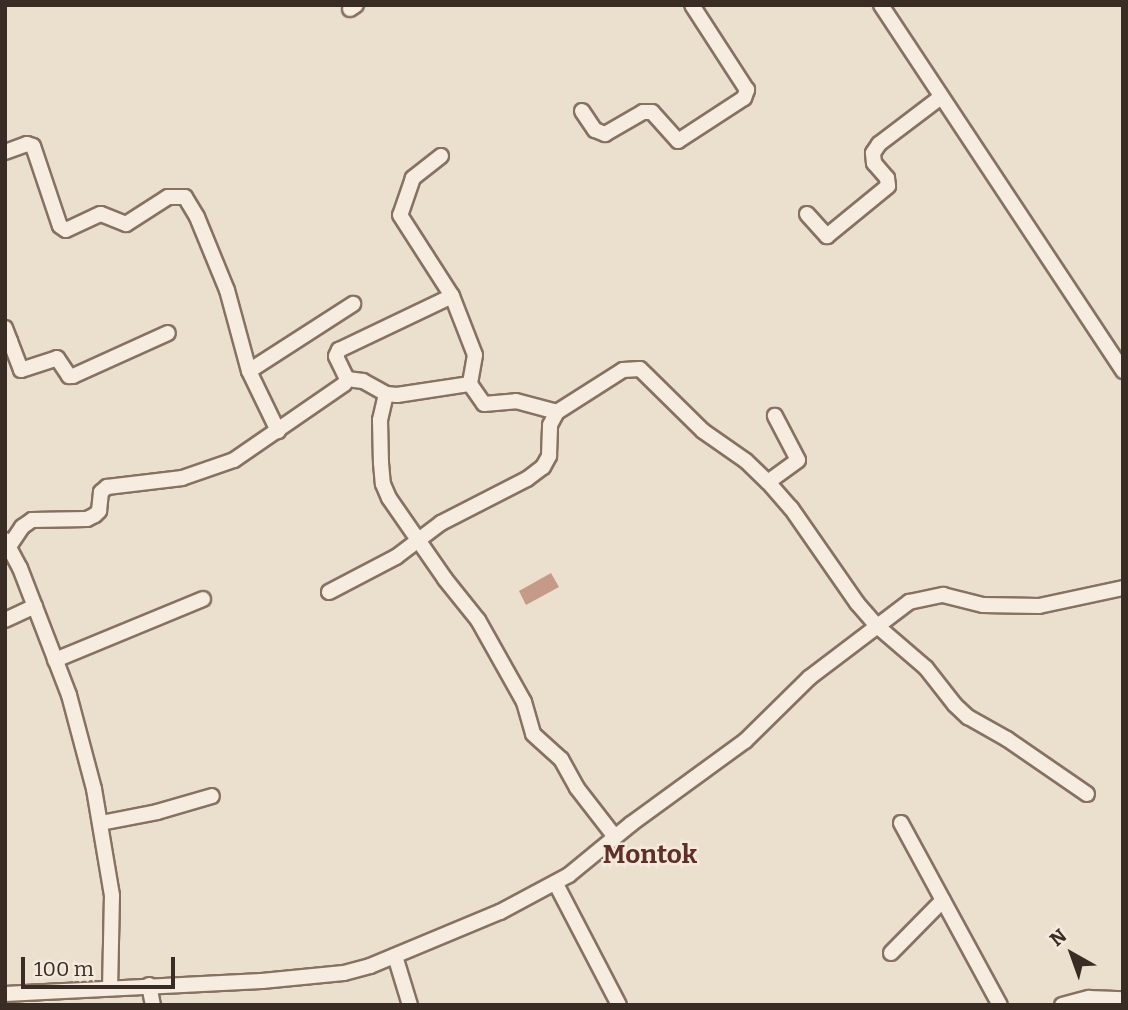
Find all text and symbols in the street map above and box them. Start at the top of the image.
district label: Montok [603,839,697,871]
north arrow [1037,919,1107,989]
text: N [1045,924,1071,951]
scale bar [24,944,178,988]
text: 100 m [34,956,94,982]

